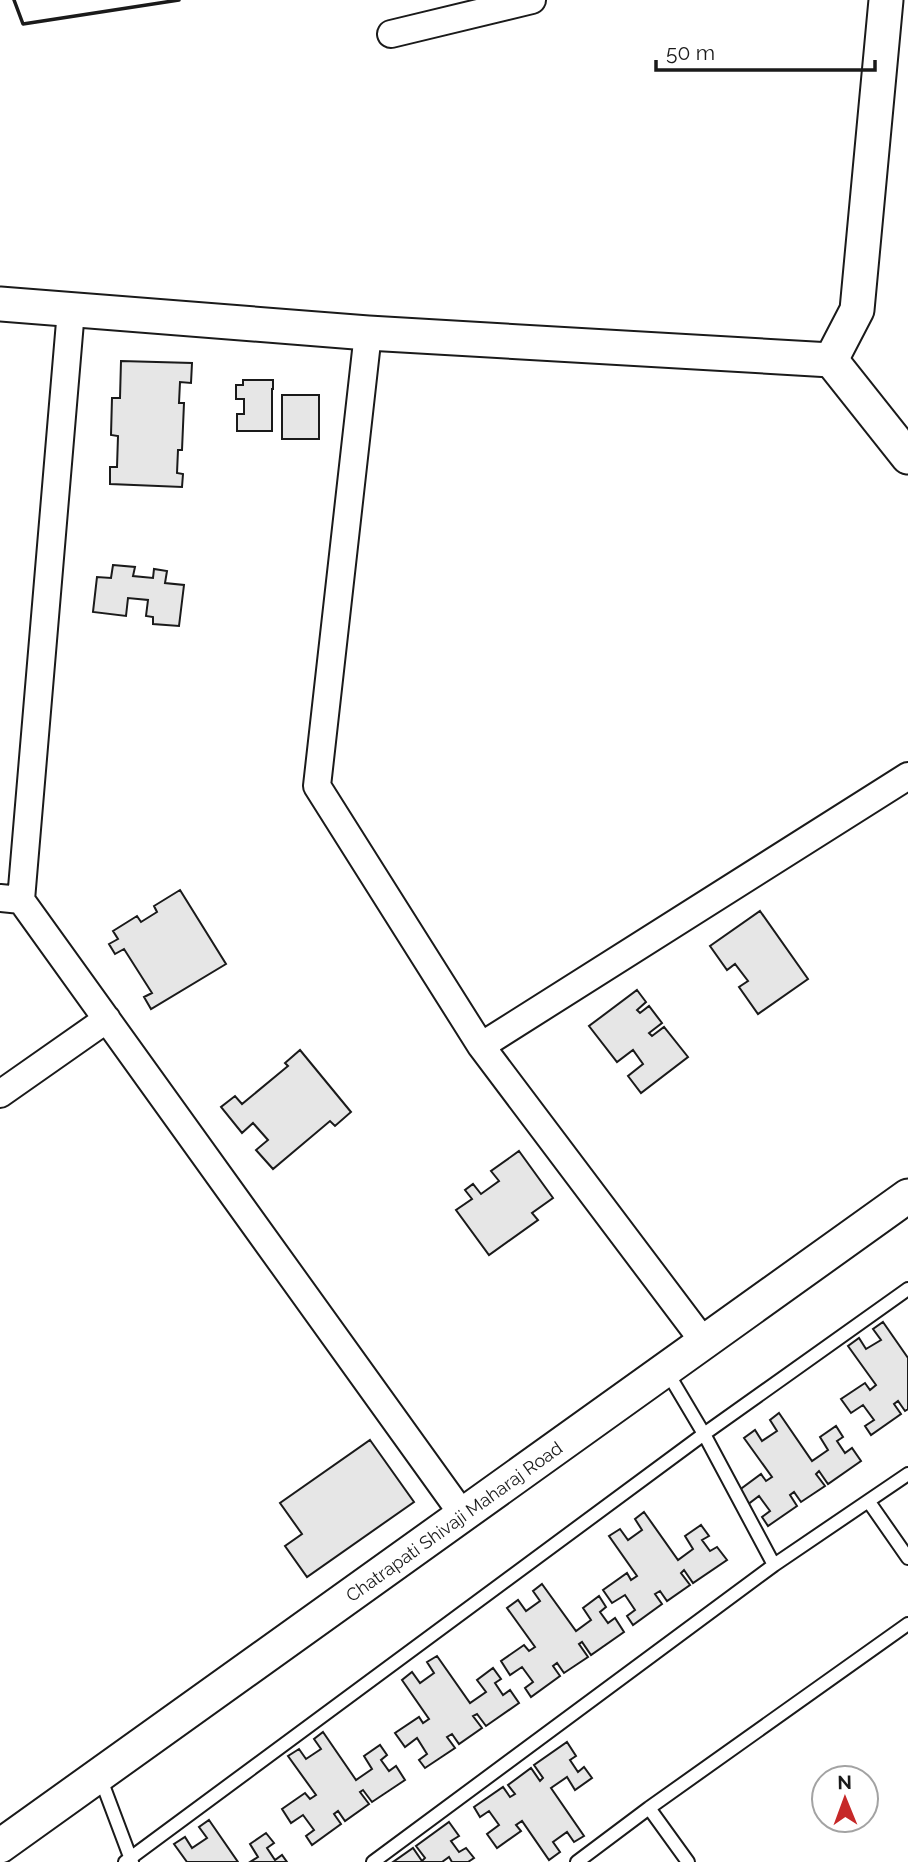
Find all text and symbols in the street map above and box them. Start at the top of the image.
scale bar [656,28,875,72]
text: 50 m [666,40,715,65]
street label: Chatrapati Shivaji Maharaj Road [341,1437,566,1606]
north arrow [810,1764,880,1834]
text: N [837,1771,852,1793]

